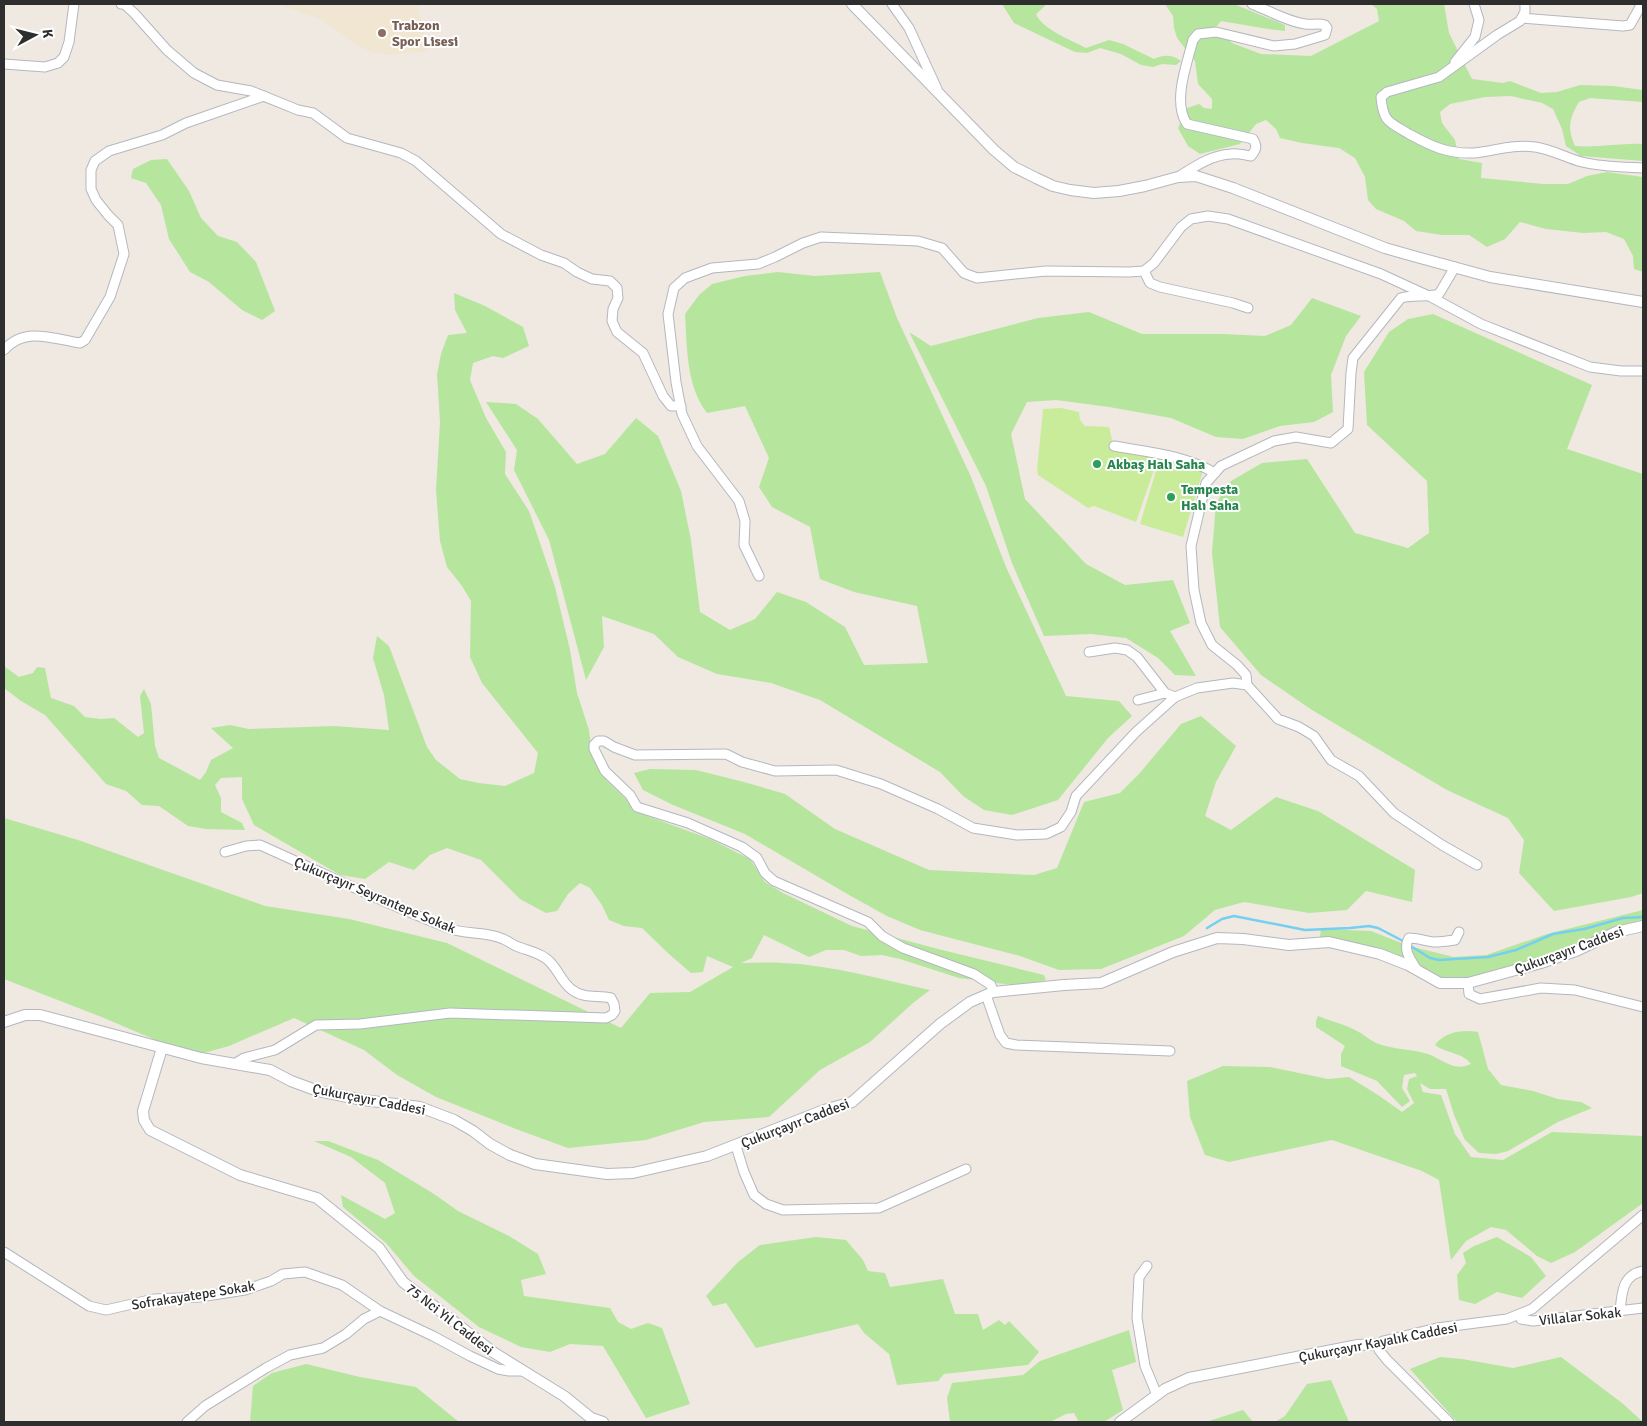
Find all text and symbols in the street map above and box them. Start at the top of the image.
north arrow [10,10,60,60]
place label: Trabzon Spor Lisesi [392,17,458,50]
marker: Trabzon Spor Lisesi [376,27,388,39]
text: K [38,28,56,39]
place label: Akbaş Halı Saha [1107,456,1205,473]
marker: Akbaş Halı Saha [1091,458,1103,470]
place label: Tempesta Halı Saha [1181,481,1239,514]
marker: Tempesta Halı Saha [1165,491,1177,503]
street label: Çukurçayır Seyrantepe Sokak [291,854,458,937]
street label: Çukurçayır Caddesi [1512,923,1626,978]
street label: Çukurçayır Caddesi [311,1080,427,1119]
street label: Çukurçayır Caddesi [739,1095,852,1152]
street label: Sofrakayatepe Sokak [130,1277,256,1314]
street label: 75 Nci Yıl Caddesi [403,1280,497,1359]
street label: Villalar Sokak [1538,1304,1622,1329]
street label: Çukurçayır Kayalık Caddesi [1297,1319,1459,1366]

